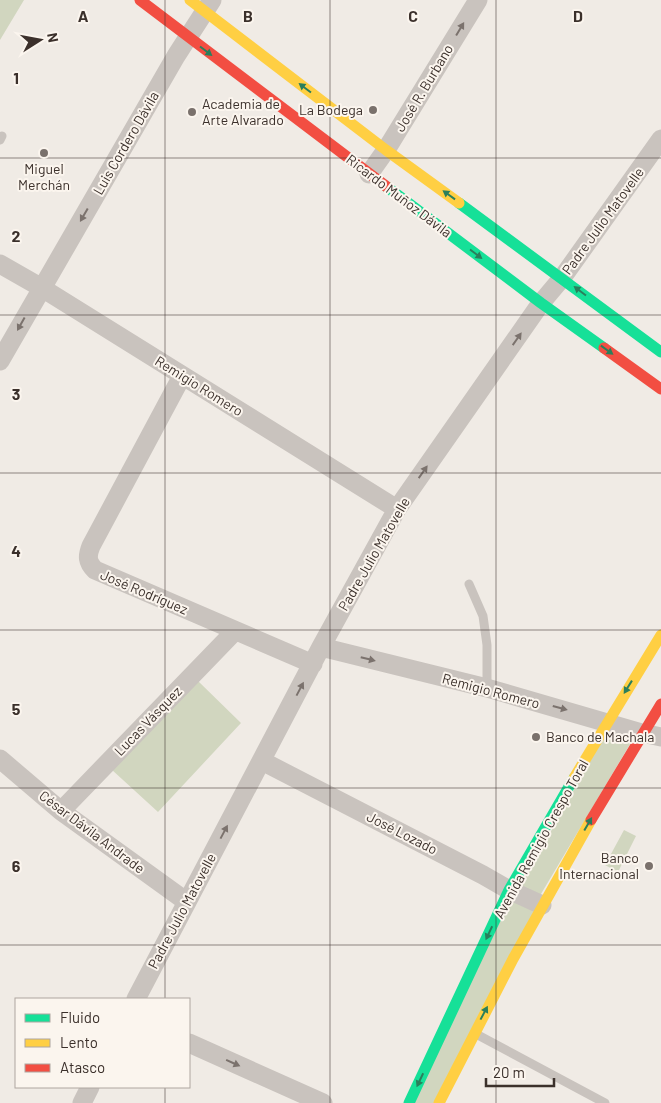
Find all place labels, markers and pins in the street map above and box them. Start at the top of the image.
place label: Academia de Arte Alvarado [202,95,284,128]
place label: La Bodega [299,101,363,118]
marker: La Bodega [367,104,379,116]
marker: Academia de Arte Alvarado [186,106,198,118]
marker: Miguel Merchán [38,147,50,159]
place label: Miguel Merchán [18,160,70,193]
place label: Banco de Machala [546,728,654,745]
marker: Banco de Machala [530,731,542,743]
place label: Banco Internacional [559,849,639,882]
marker: Banco Internacional [643,860,655,872]

